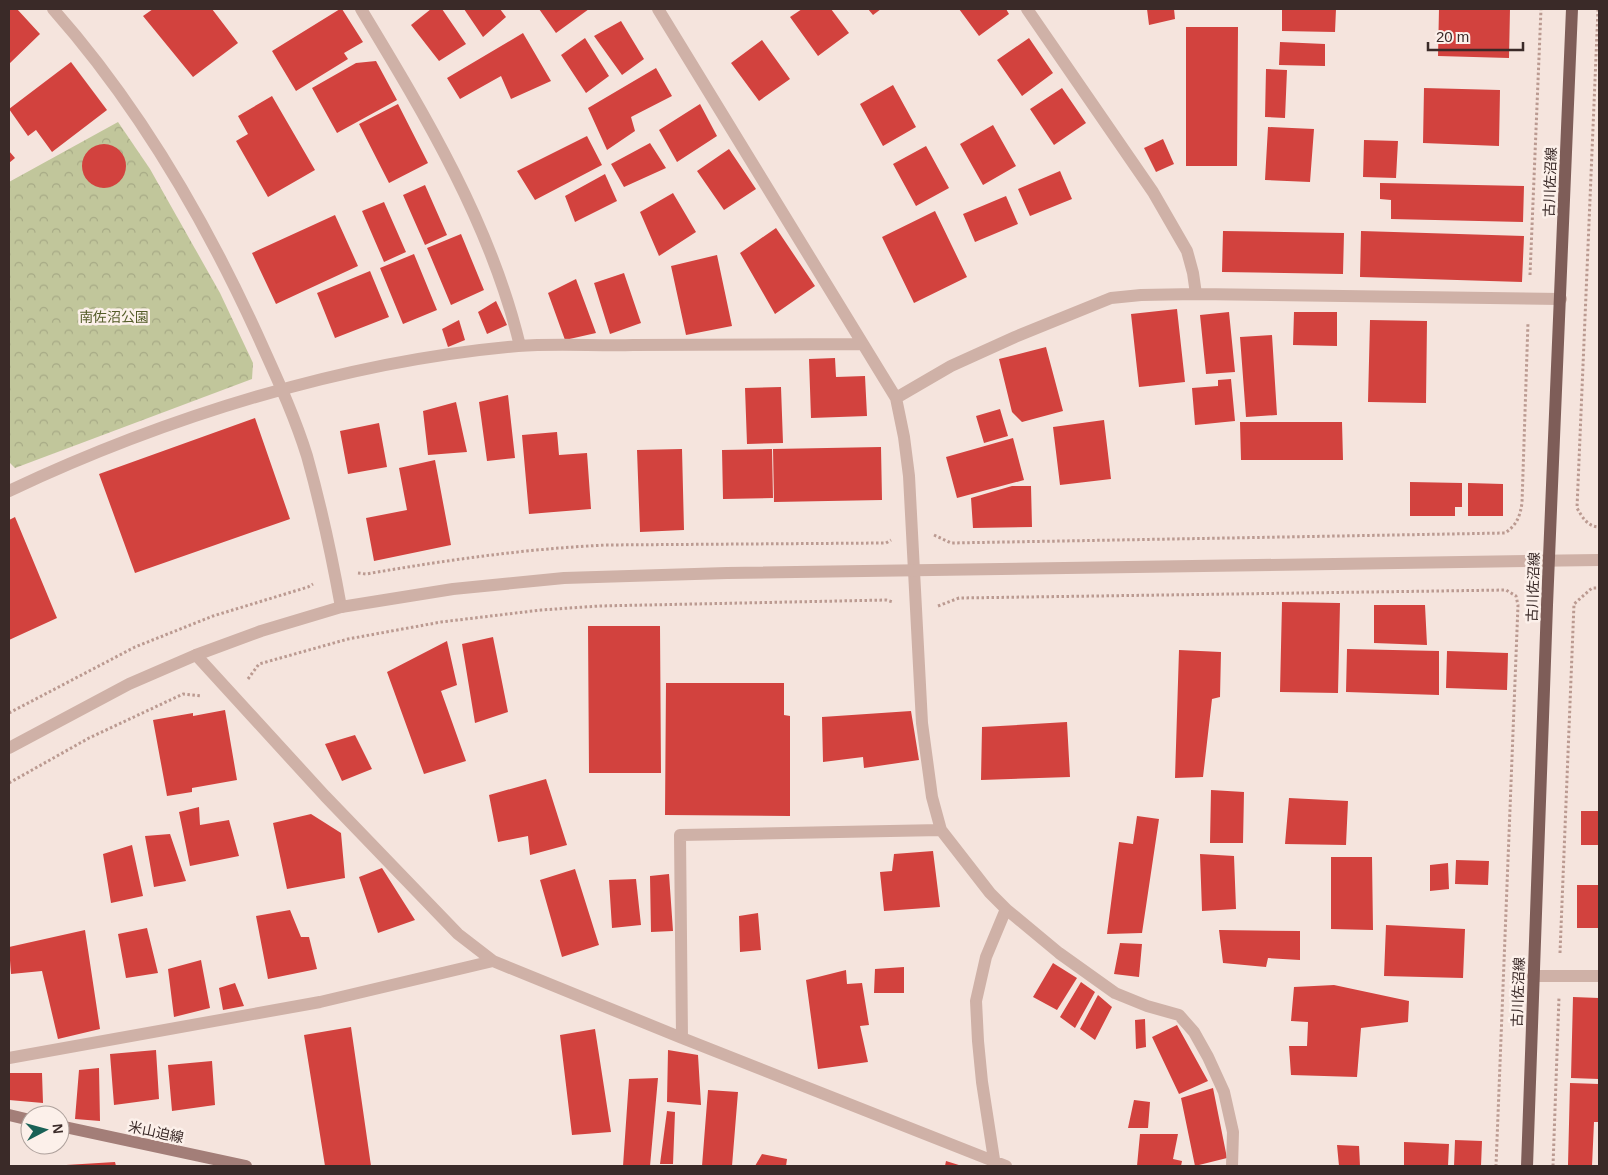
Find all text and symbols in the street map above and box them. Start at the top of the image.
scale bar [1428,20,1523,52]
text: 20 m [1436,28,1469,45]
street label: 古川佐沼線 [1541,147,1559,217]
park label: 南佐沼公園 [79,309,149,325]
street label: 古川佐沼線 [1524,552,1542,622]
street label: 古川佐沼線 [1509,957,1527,1027]
north arrow [20,1105,70,1155]
street label: 米山迫線 [127,1118,185,1146]
text: N [49,1123,66,1135]

